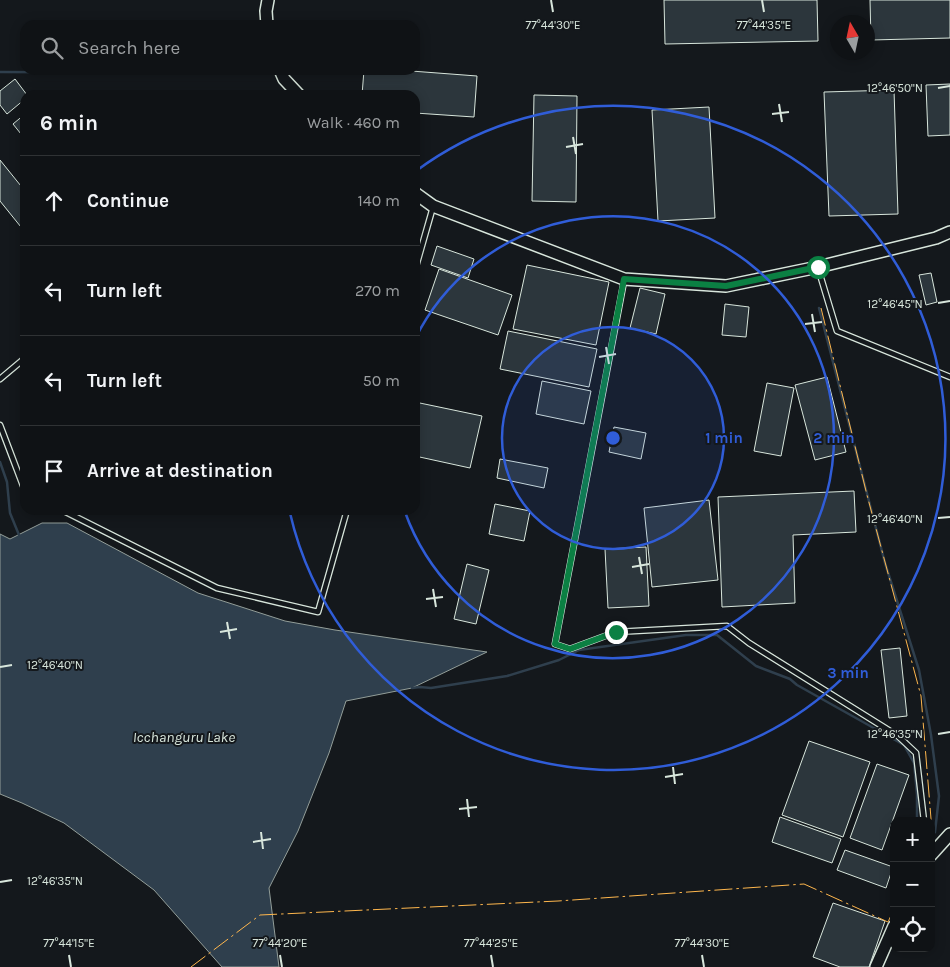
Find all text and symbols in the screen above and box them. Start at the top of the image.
north arrow [830,15,875,60]
text: 77°44'30"E [526,18,581,32]
text: 77°44'35"E [737,18,791,32]
search box [20,20,420,75]
icon: search [38,34,66,62]
text: Search here [78,37,180,59]
text: 12°46'50"N [867,81,923,95]
text: 6 min [40,111,98,135]
text: Walk · 460 m [307,113,400,132]
icon: ahead [40,187,68,215]
text: Continue [87,190,169,212]
text: 140 m [358,191,400,210]
route start [807,256,830,279]
icon: left [40,277,68,305]
text: Turn left [87,280,162,302]
text: 270 m [355,281,400,300]
text: 12°46'45"N [867,297,923,311]
icon: left [40,367,68,395]
text: Turn left [87,370,162,392]
text: 50 m [363,371,400,390]
centre of rings [604,429,622,447]
text: 1 min [705,429,743,447]
text: 2 min [813,429,855,447]
icon: arrive [40,457,68,485]
text: Arrive at destination [87,460,273,482]
text: 12°46'40"N [867,512,923,526]
route end [605,621,628,644]
text: 12°46'40"N [27,658,83,672]
text: 3 min [827,664,869,682]
text: 12°46'35"N [867,727,923,741]
water label: Icchanguru Lake [133,728,235,746]
map controls [890,817,935,952]
button: + [890,817,935,862]
button: − [890,862,935,907]
text: 12°46'35"N [27,874,83,888]
button: locate [890,907,935,952]
text: 77°44'15"E [43,936,95,950]
text: 77°44'20"E [253,936,307,950]
text: 77°44'25"E [464,936,518,950]
text: 77°44'30"E [675,936,730,950]

